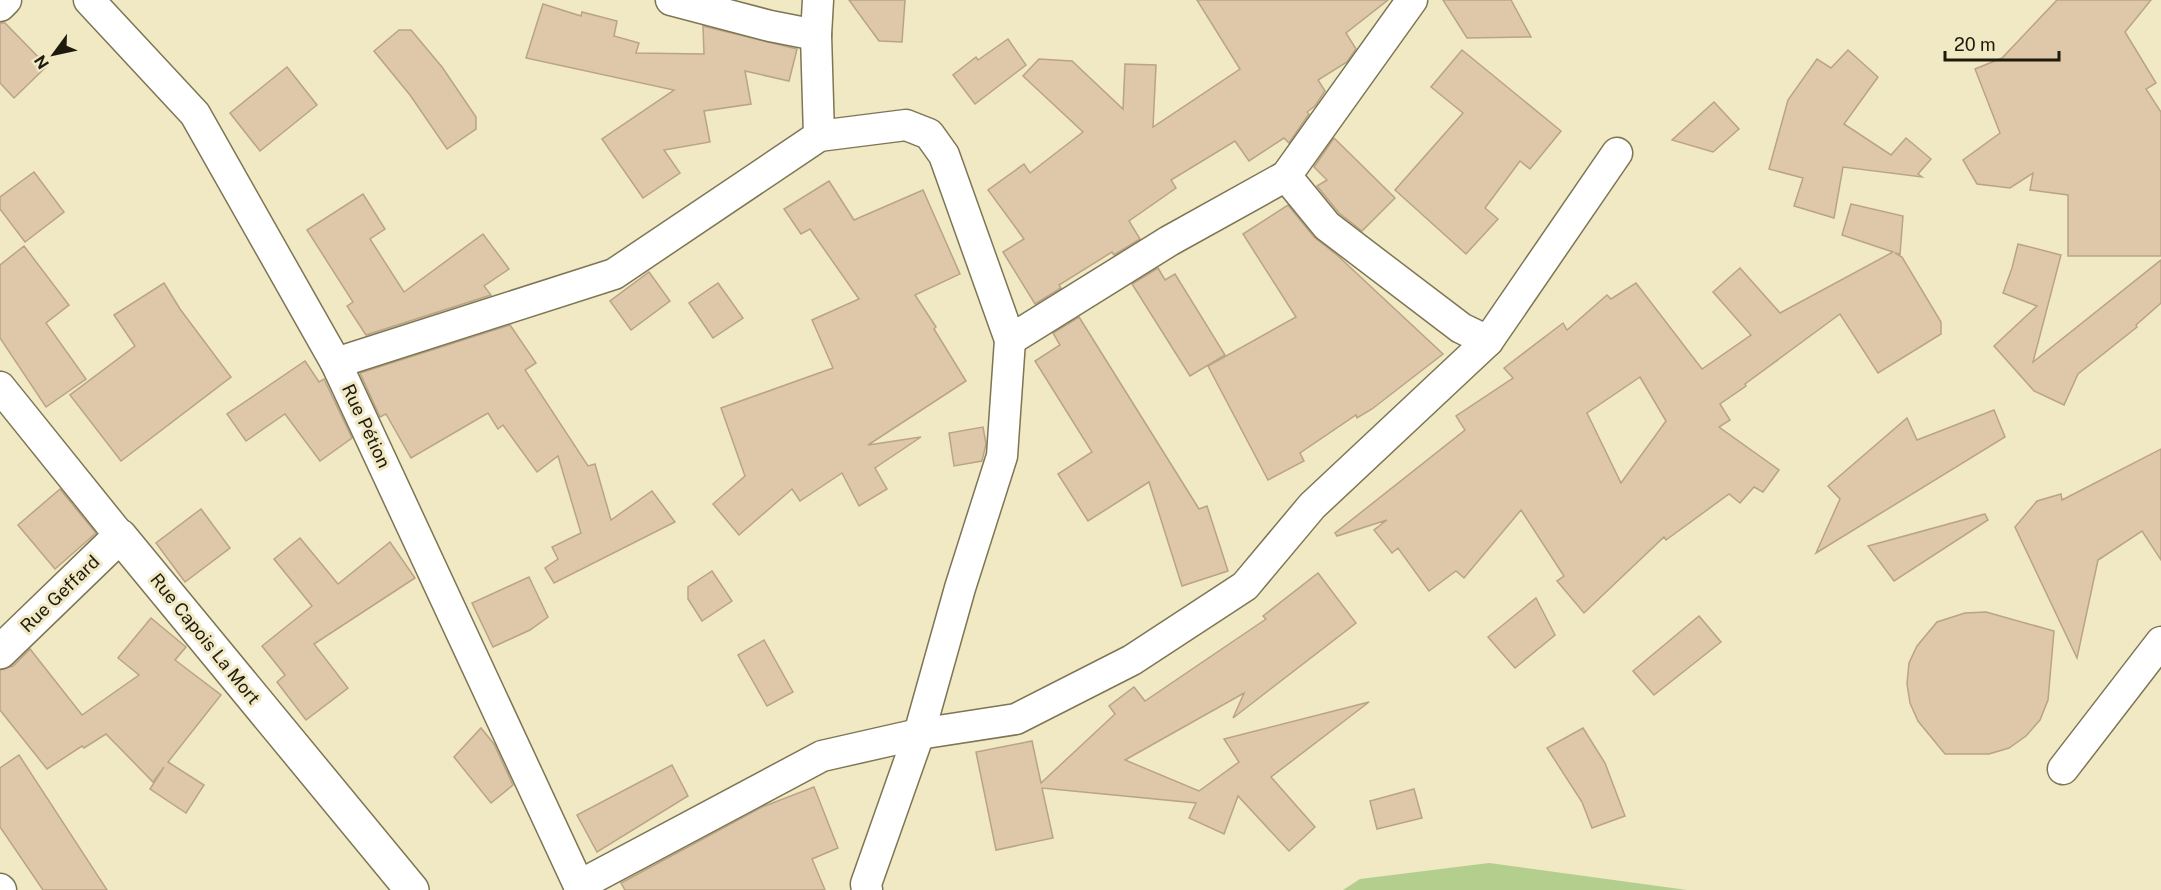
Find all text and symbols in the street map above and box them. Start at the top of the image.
north arrow [24,24,84,84]
scale bar [1945,24,2059,62]
text: 20 m [1954,34,1996,55]
text: N [30,51,53,72]
street label: Rue Pétion [338,381,395,471]
street label: Rue Geffard [16,551,103,636]
street label: Rue Capois La Mort [146,569,265,708]

